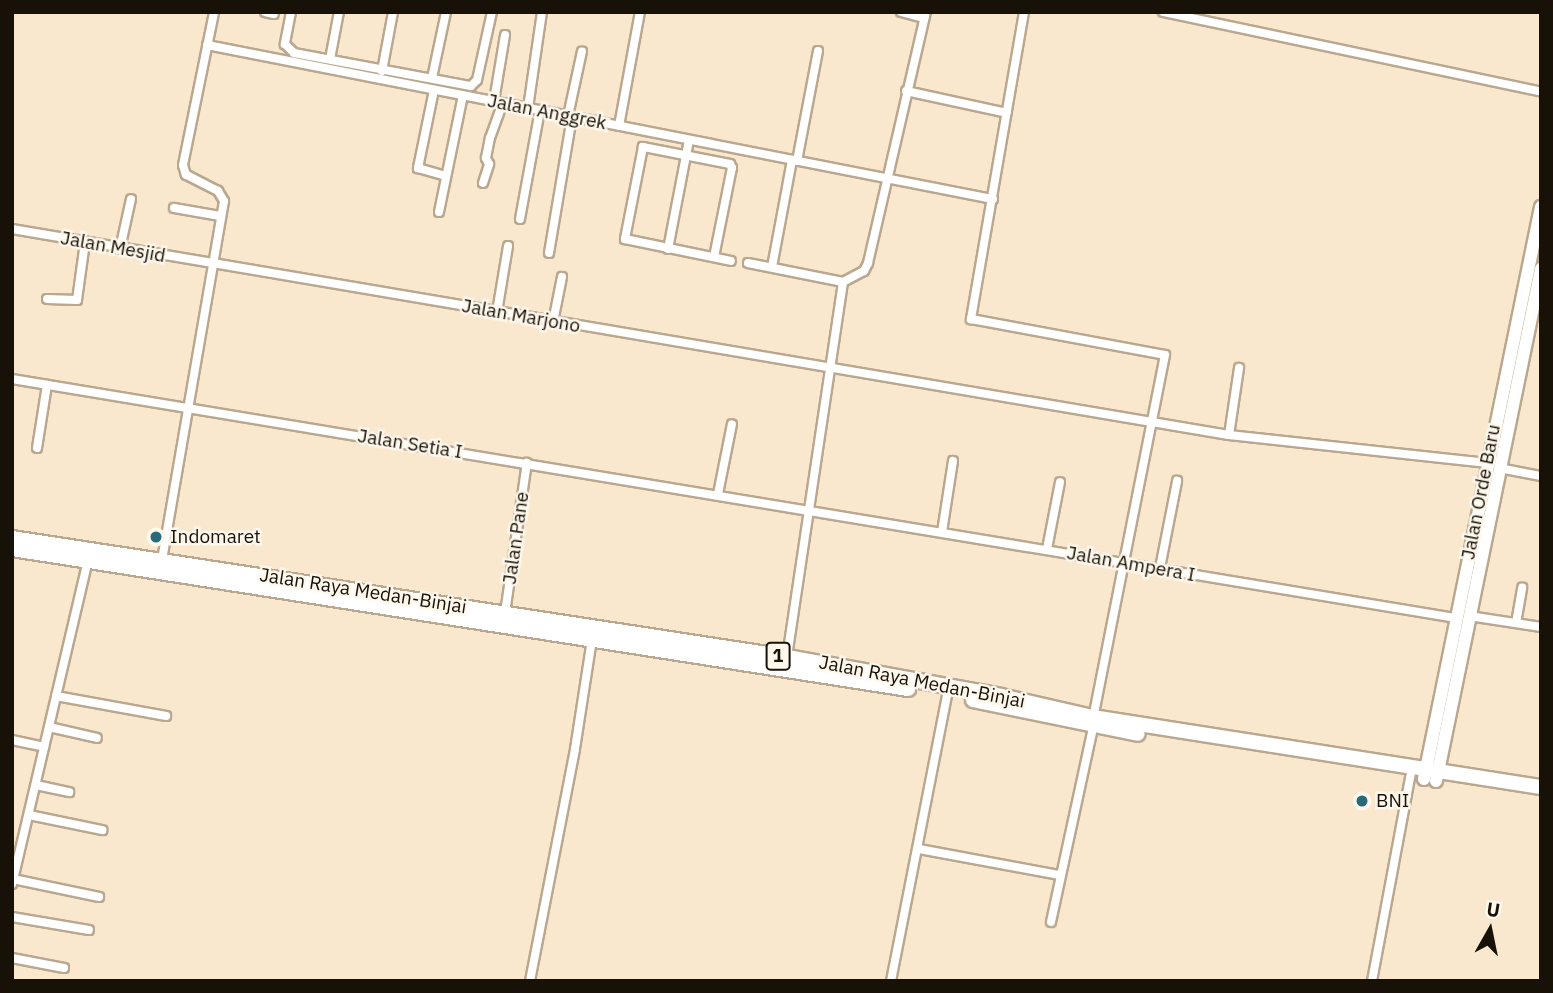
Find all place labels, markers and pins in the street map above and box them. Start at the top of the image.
place label: Indomaret [170,526,261,548]
marker: Indomaret [148,529,164,545]
place label: BNI [1376,790,1409,812]
marker: BNI [1354,793,1370,809]

